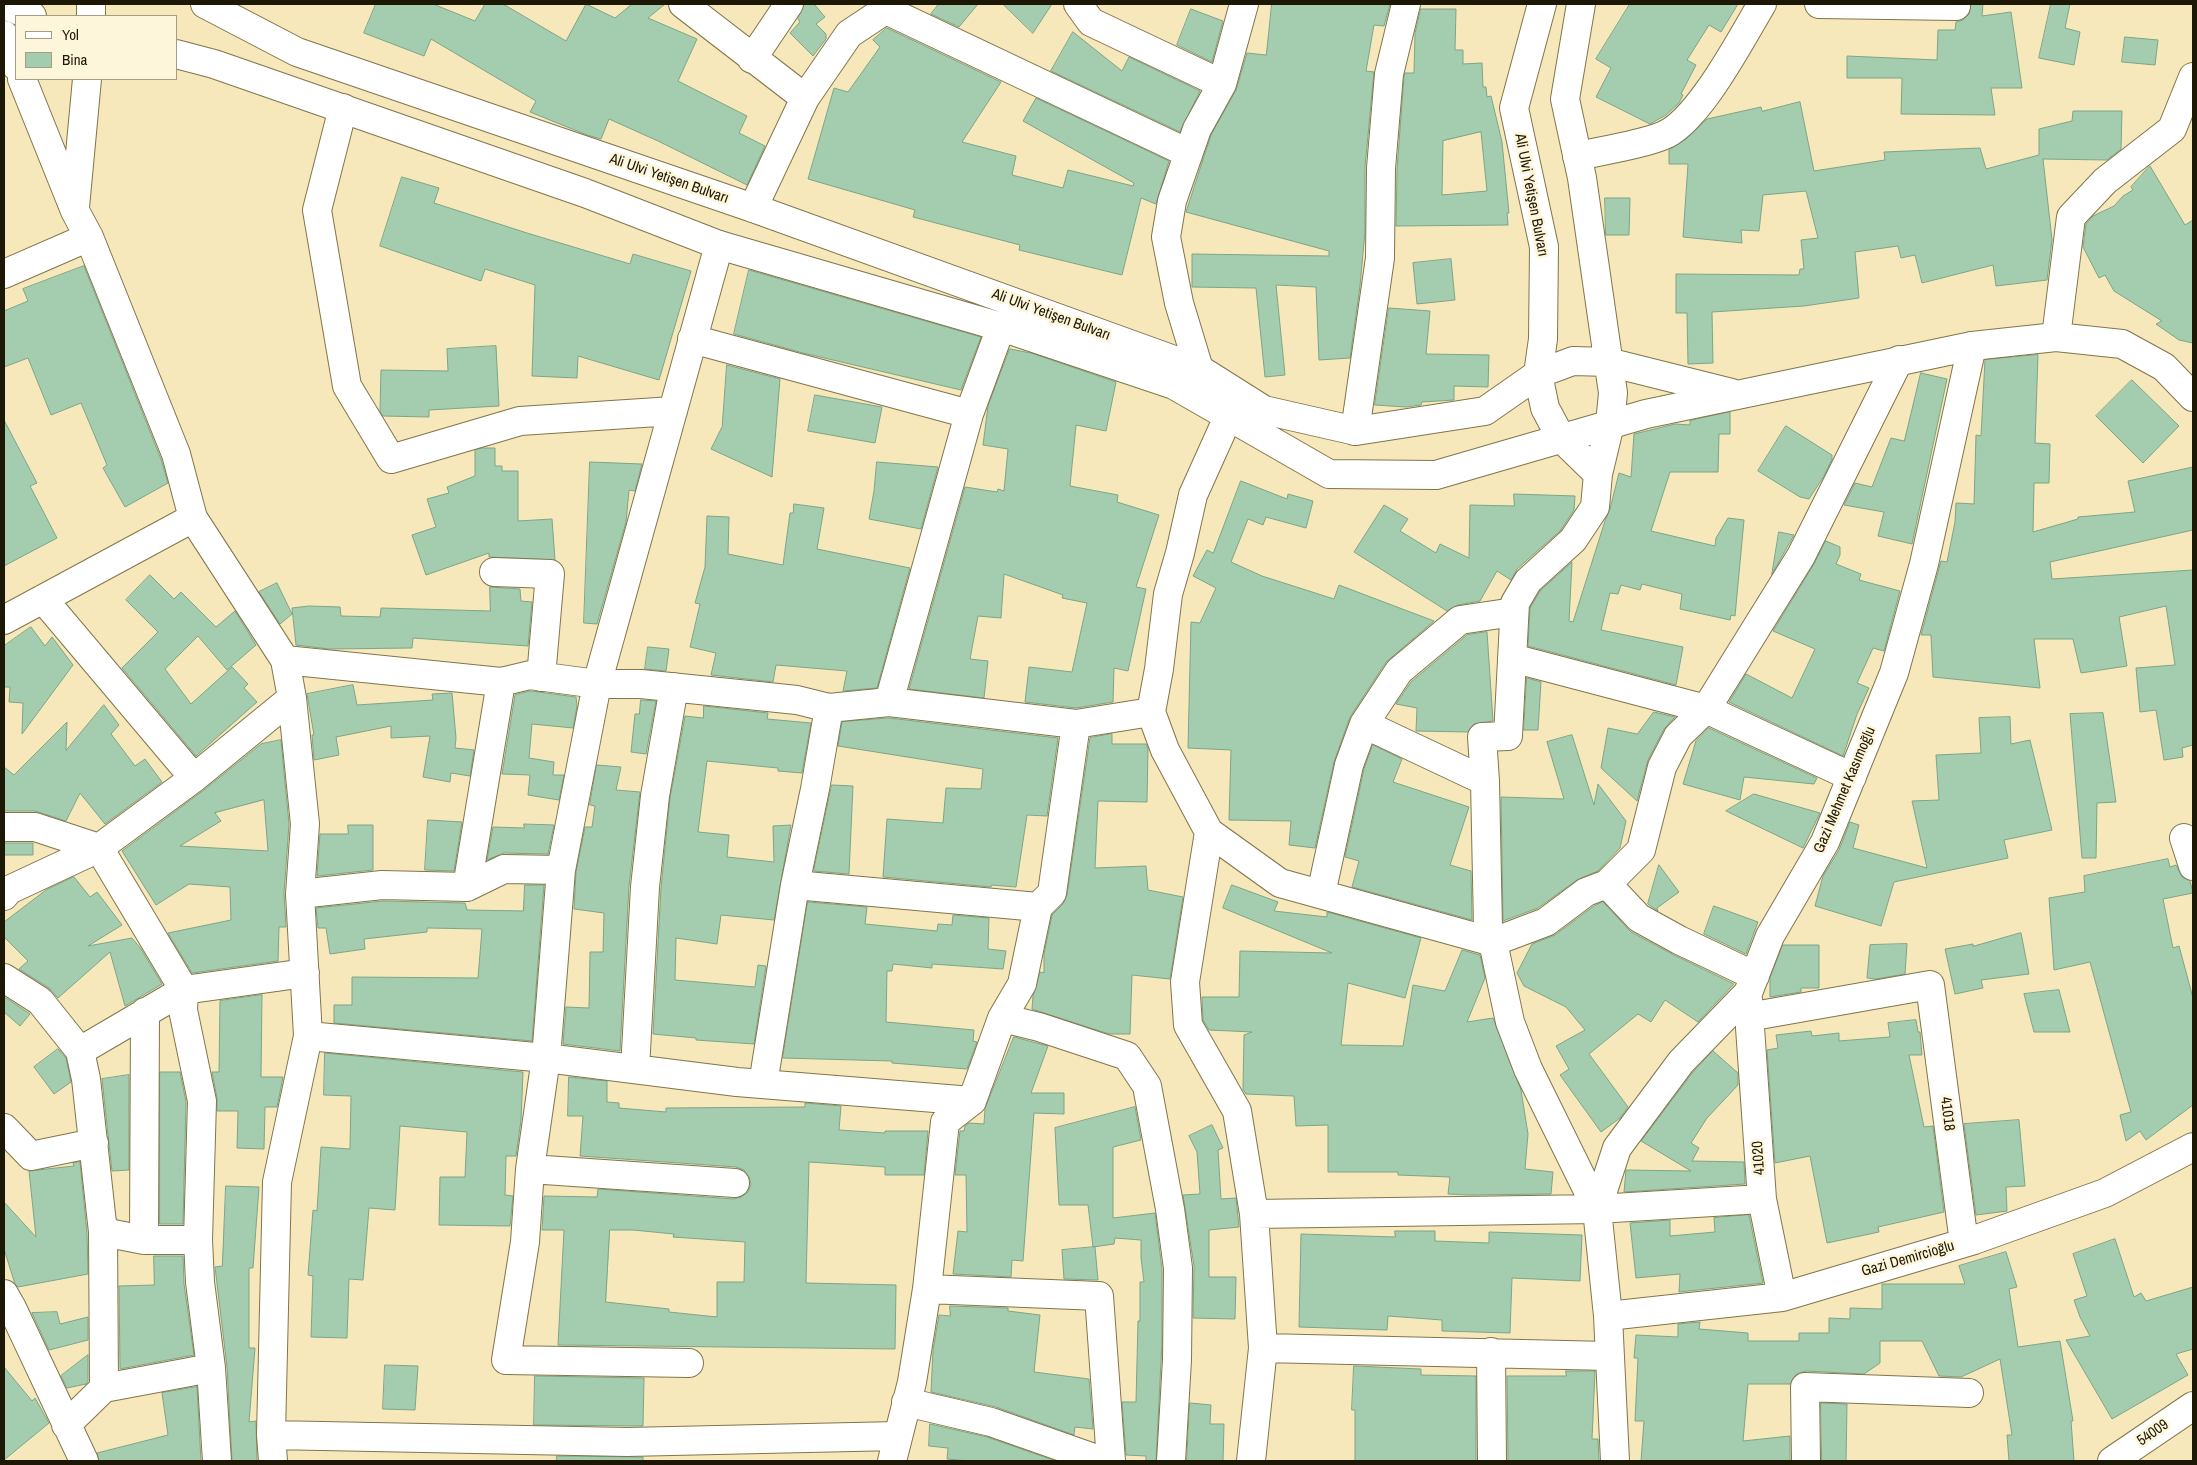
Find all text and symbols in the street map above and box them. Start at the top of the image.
legend [15,15,178,80]
text: Yol [62,24,79,45]
text: Bina [62,49,87,70]
street label: Ali Ulvi Yetişen Bulvarı [1510,132,1552,258]
street label: Ali Ulvi Yetişen Bulvarı [607,150,731,208]
street label: Ali Ulvi Yetişen Bulvarı [989,285,1113,345]
street label: Gazi Mehmet Kasımoğlu [1810,724,1880,856]
street label: 41018 [1936,1096,1958,1132]
street label: 41020 [1749,1140,1769,1176]
street label: Gazi Demircioğlu [1860,1237,1956,1281]
street label: 54009 [2134,1416,2172,1450]

